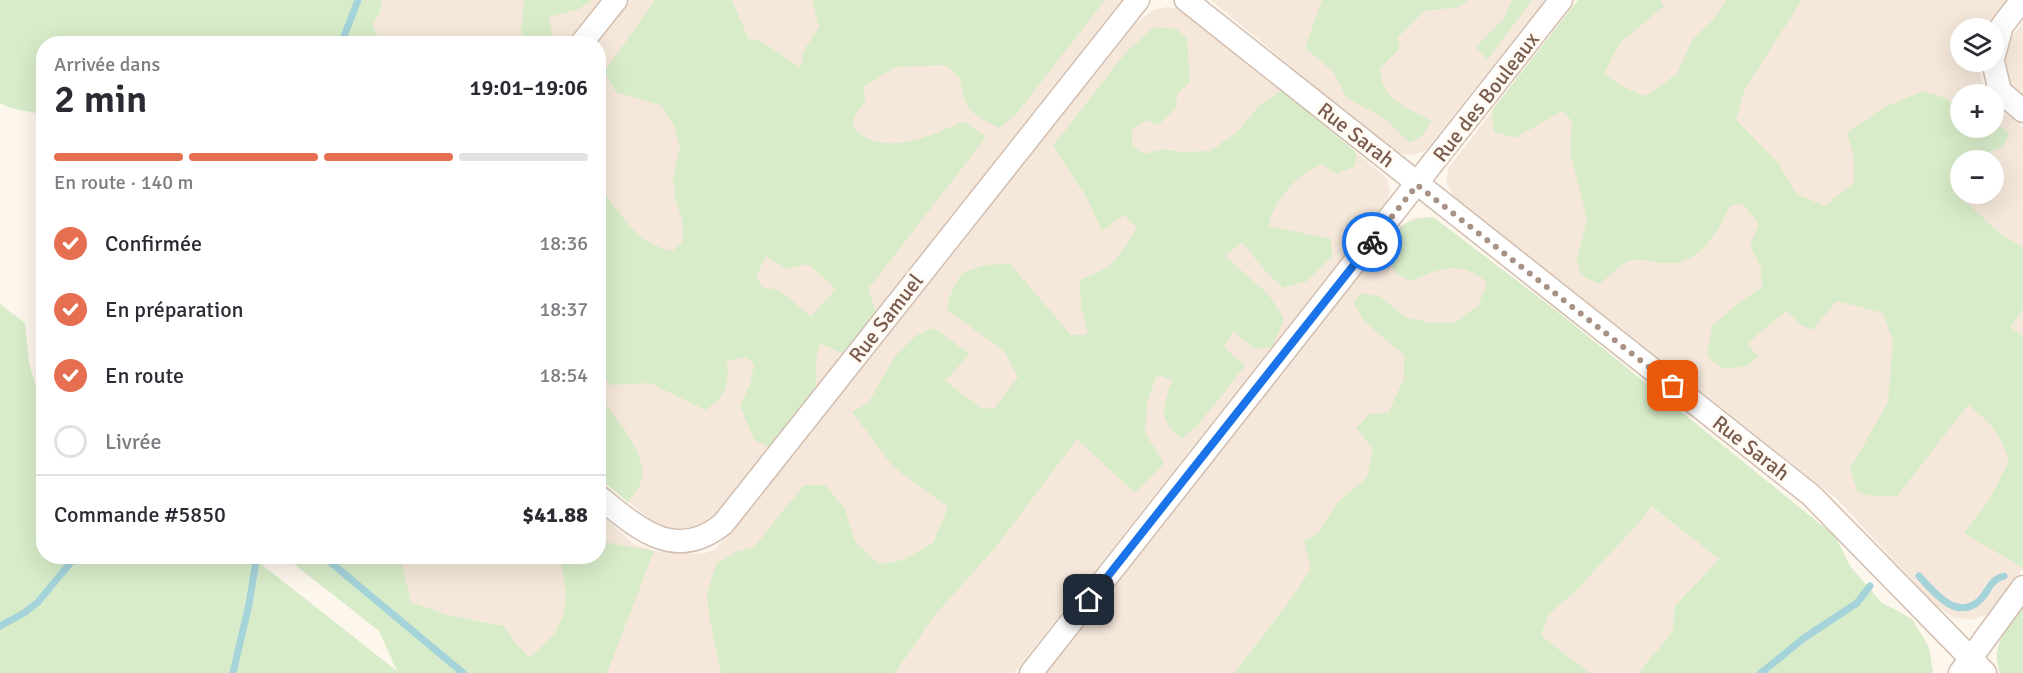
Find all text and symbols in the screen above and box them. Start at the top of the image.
map controls [1950,18,2004,204]
button: layers [1950,18,2004,72]
street label: Rue des Bouleaux [1427,27,1545,167]
text: Arrivée dans [54,52,160,77]
text: 19:01–19:06 [470,74,588,101]
text: 2 min [54,75,147,123]
button: + [1950,84,2004,138]
street label: Rue Sarah [1312,97,1400,173]
button: − [1950,150,2004,204]
text: En route · 140 m [54,170,193,195]
courier [1342,212,1402,272]
icon: bike [1356,226,1389,259]
icon: check [54,227,87,260]
text: Confirmée [105,230,202,257]
text: 18:36 [539,231,588,256]
street label: Rue Samuel [843,268,929,368]
icon: check [54,293,87,326]
text: En préparation [105,296,244,323]
text: 18:37 [539,297,588,322]
icon: check [54,359,87,392]
pin [1647,360,1698,411]
text: En route [105,362,184,389]
text: 18:54 [539,363,588,388]
icon: bag [1656,369,1689,402]
street label: Rue Sarah [1707,410,1795,486]
text: Livrée [105,428,162,455]
text: Commande #5850 [54,501,226,528]
text: $41.88 [522,501,588,528]
pin [1063,574,1114,625]
icon: home [1072,583,1105,616]

